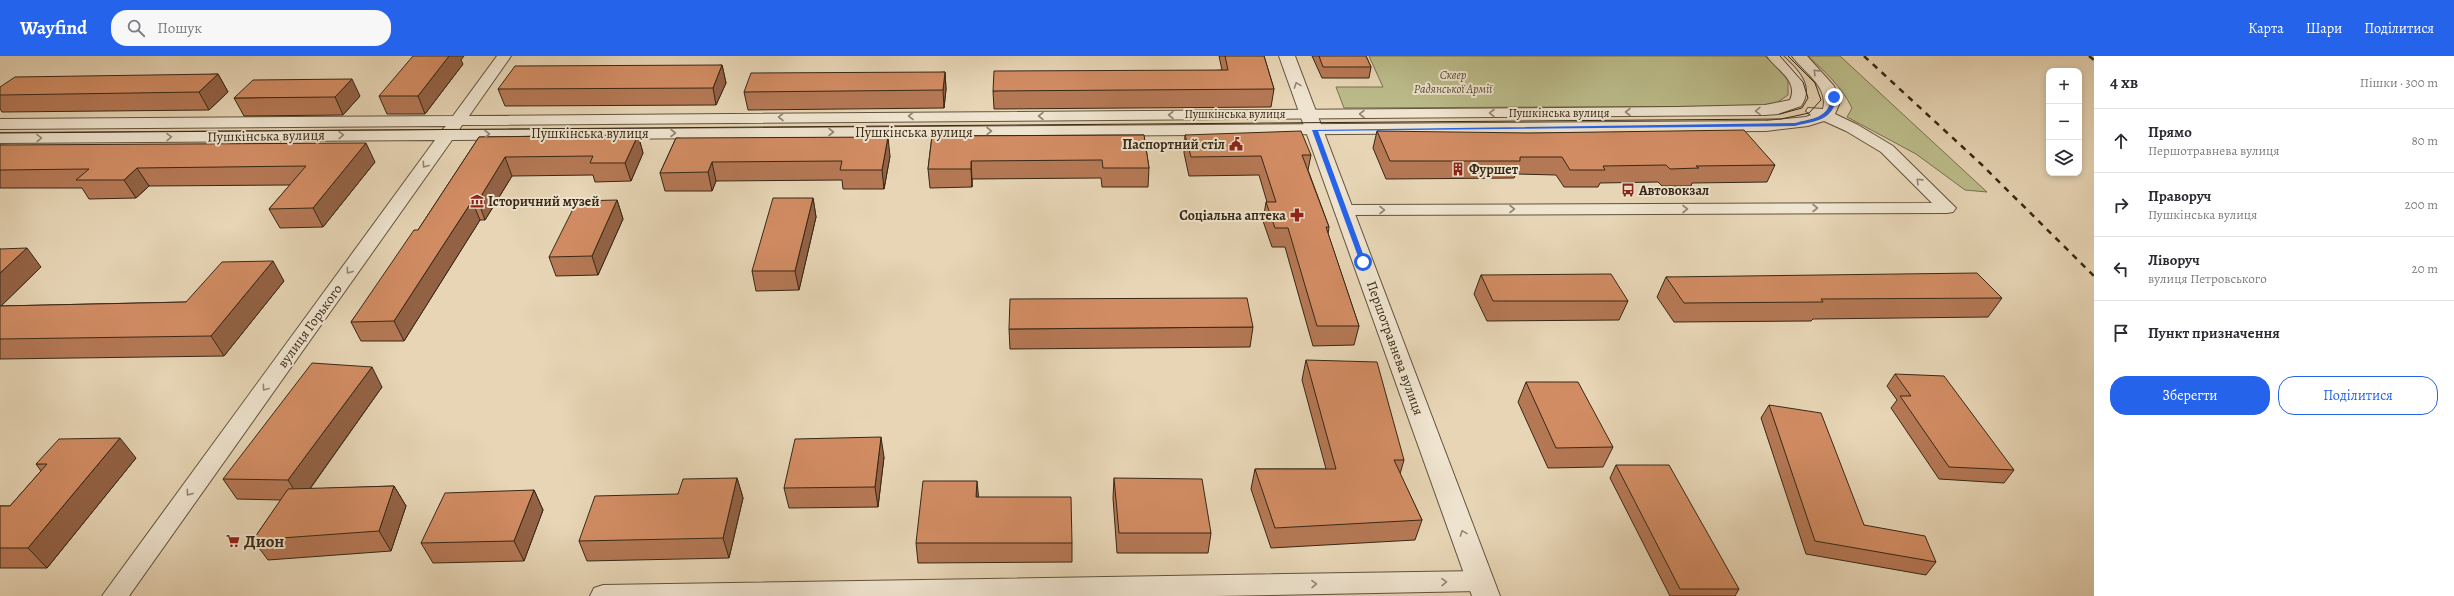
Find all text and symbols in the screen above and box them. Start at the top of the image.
search box [111,10,391,46]
text: Wayfind [20,15,87,41]
icon: search [125,17,147,39]
text: Пошук [157,18,202,38]
text: Карта [2248,19,2284,38]
text: Шари [2306,19,2342,38]
text: Поділитися [2364,19,2434,38]
park label: Сквер Радянської Армії [1414,67,1493,97]
map controls [2046,68,2082,176]
button: + [2046,68,2082,104]
one-way arrow [1813,69,1821,77]
text: 4 хв [2110,71,2138,94]
text: Пішки · 300 m [2360,74,2438,91]
one-way arrow [1294,82,1302,89]
route end [1825,88,1843,106]
button: − [2046,104,2082,140]
street label: Пушкінська вулиця [1509,105,1610,121]
street label: Пушкінська вулиця [1185,106,1286,122]
one-way arrow [1755,106,1761,115]
one-way arrow [1625,108,1631,116]
one-way arrow [1489,109,1495,117]
one-way arrow [1359,110,1365,118]
one-way arrow [1038,111,1044,120]
one-way arrow [1168,111,1174,119]
one-way arrow [908,112,914,120]
one-way arrow [778,113,784,121]
text: Прямо [2148,122,2192,142]
street label: Пушкінська вулиця [855,123,973,142]
street label: Пушкінська вулиця [531,124,649,143]
street label: Пушкінська вулиця [207,125,325,147]
one-way arrow [986,127,992,135]
one-way arrow [828,128,834,136]
one-way arrow [670,129,676,137]
one-way arrow [484,130,490,138]
icon: ahead [2110,130,2132,152]
one-way arrow [338,131,344,139]
one-way arrow [166,132,172,141]
text: 80 m [2411,132,2438,149]
one-way arrow [36,134,42,142]
place label: Паспортний стіл [1122,135,1225,154]
public building icon: Паспортний стіл [1228,136,1244,152]
button: layers [2046,140,2082,176]
text: Першотравнева вулиця [2148,142,2280,159]
place label: Фуршет [1469,160,1519,179]
one-way arrow [423,161,430,168]
building icon: Фуршет [1450,161,1466,177]
one-way arrow [1916,178,1924,185]
place label: Автовокзал [1638,181,1709,200]
bus stop icon: Автовокзал [1620,182,1636,198]
text: Праворуч [2148,186,2211,206]
place label: Історичний музей [488,192,600,211]
museum icon: Історичний музей [469,193,485,209]
icon: right [2110,194,2132,216]
text: 200 m [2405,196,2438,213]
one-way arrow [1812,204,1818,212]
one-way arrow [1509,205,1515,213]
one-way arrow [1682,205,1688,213]
place label: Соціальна аптека [1179,206,1286,225]
one-way arrow [1379,206,1385,214]
text: Пушкінська вулиця [2148,206,2257,223]
pharmacy icon: Соціальна аптека [1289,207,1305,223]
text: Ліворуч [2148,250,2200,270]
route start [1354,253,1372,271]
icon: left [2110,258,2132,280]
text: 20 m [2412,260,2438,277]
one-way arrow [346,267,354,274]
text: вулиця Петровського [2148,270,2267,287]
street label: Першотравнева вулиця [1362,278,1428,418]
street label: вулиця Горького [273,280,347,372]
icon: arrive [2110,322,2132,344]
text: Пункт призначення [2148,323,2280,343]
button: Зберегти [2110,376,2270,415]
button: Поділитися [2278,376,2438,415]
one-way arrow [263,383,270,390]
one-way arrow [187,489,194,496]
place label: Дион [244,530,284,553]
one-way arrow [1459,530,1467,537]
supermarket icon: Дион [225,533,241,549]
one-way arrow [1441,577,1447,586]
one-way arrow [1311,580,1317,588]

